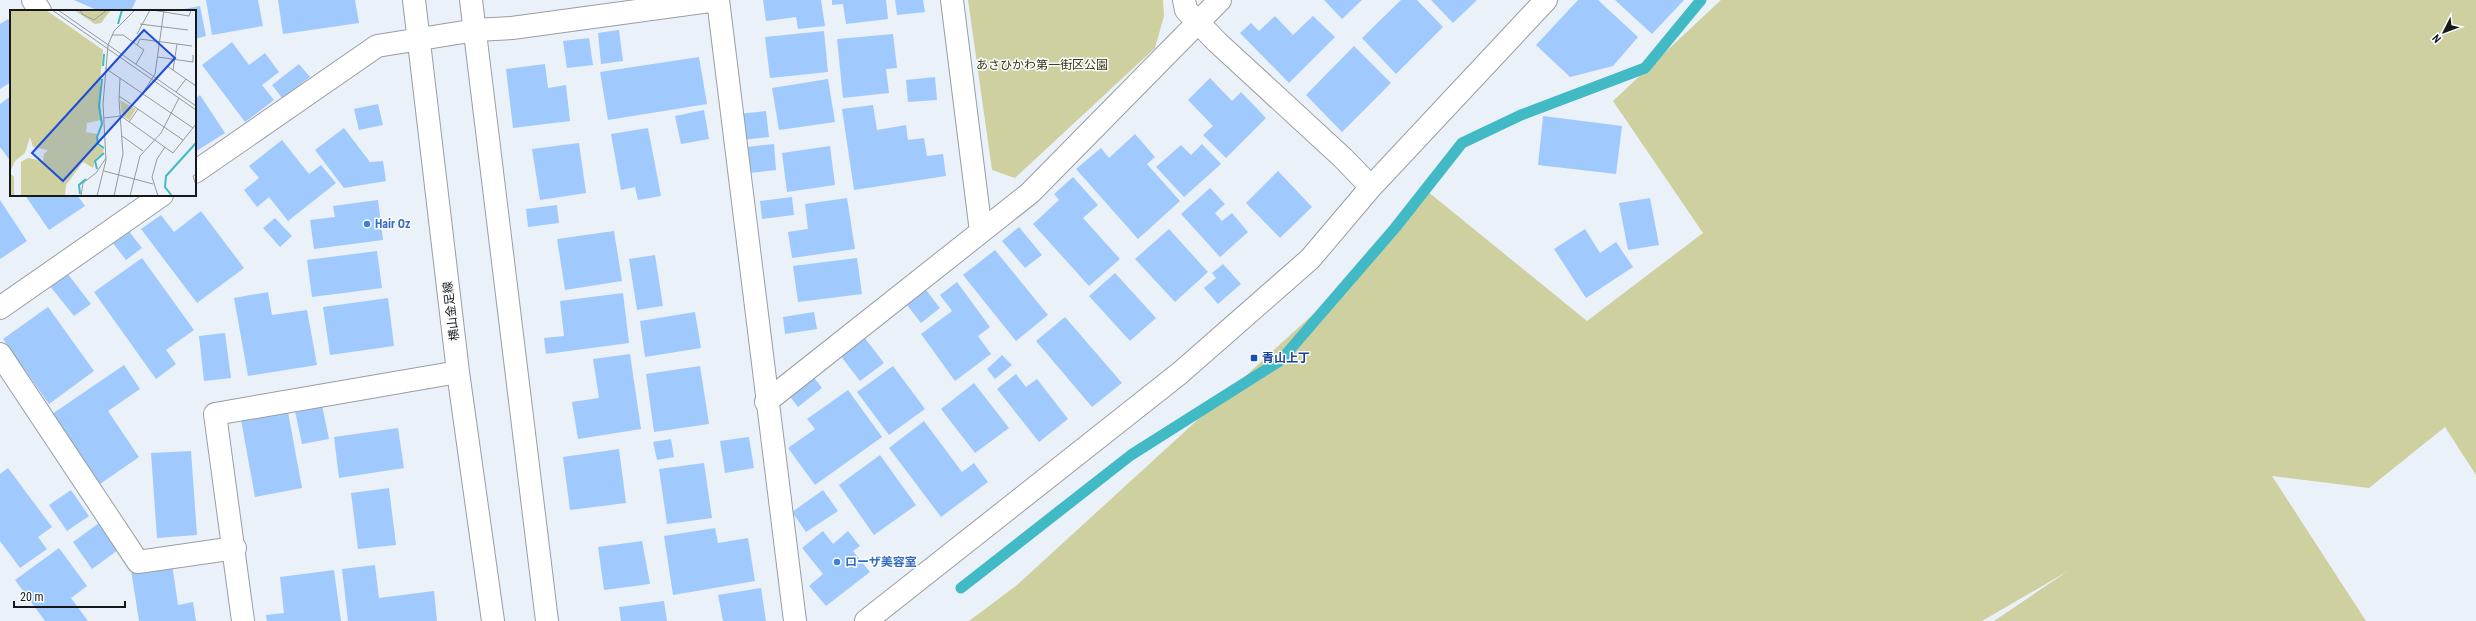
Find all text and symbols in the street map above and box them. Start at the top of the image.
inset map [10,10,196,196]
north arrow [2424,12,2464,52]
text: N [2430,31,2444,45]
park label: あさひかわ第一街区公園 [976,58,1108,72]
place label: Hair Oz [375,217,410,231]
marker: Hair Oz [362,219,372,229]
street label: 横山金足線 [440,280,462,342]
place label: 青山上丁 [1262,351,1310,365]
marker: 青山上丁 [1249,353,1259,363]
place label: ローザ美容室 [845,555,917,569]
marker: ローザ美容室 [832,557,842,567]
scale bar [14,583,125,609]
text: 20 m [20,590,44,604]

